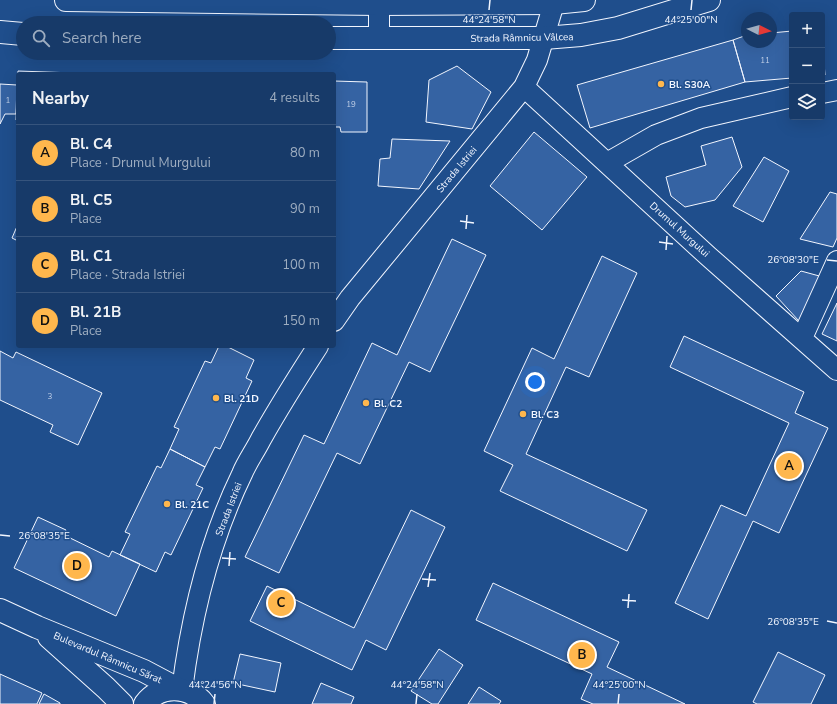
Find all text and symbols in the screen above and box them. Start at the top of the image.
north arrow [741,12,777,48]
map controls [789,12,825,120]
button: + [789,12,825,48]
text: 44°24'58"N [462,13,516,27]
text: 44°25'00"N [664,13,718,27]
search box [16,16,336,60]
icon: search [30,27,52,49]
text: Search here [62,28,142,48]
street label: Strada Râmnicu Vâlcea [470,30,574,46]
button: − [789,48,825,84]
house number: 11 [760,55,770,66]
place label: Bl. S30A [669,78,711,92]
marker: Bl. S30A [656,79,666,89]
button: layers [789,84,825,120]
text: Nearby [32,87,89,110]
text: 4 results [269,89,320,107]
house number: 1 [6,95,11,106]
house number: 19 [346,99,356,110]
text: Bl. C4 [70,134,112,154]
street label: Strada Istriei [433,143,480,196]
text: A [40,144,50,162]
text: 80 m [290,144,320,162]
text: Place · Drumul Murgului [70,154,211,172]
text: Bl. C5 [70,190,112,210]
street label: Drumul Murgului [646,199,712,260]
text: B [41,200,49,218]
text: 90 m [290,200,320,218]
text: Place [70,210,102,228]
text: Bl. C1 [70,246,112,266]
text: 26°08'30"E [767,253,819,267]
text: C [41,256,49,274]
text: 100 m [282,256,320,274]
text: Place · Strada Istriei [70,266,185,284]
text: Bl. 21B [70,302,121,322]
text: D [40,312,50,330]
text: 150 m [282,312,320,330]
text: Place [70,322,102,340]
your location [525,372,545,392]
house number: 3 [48,391,53,402]
place label: Bl. 21D [224,392,259,406]
marker: Bl. 21D [211,393,221,403]
place label: Bl. C2 [374,397,402,411]
marker: Bl. C2 [361,398,371,408]
place label: Bl. C3 [531,408,559,422]
marker: Bl. C3 [518,409,528,419]
pin: A [776,451,802,481]
street label: Strada Istriei [212,480,246,538]
place label: Bl. 21C [175,498,209,512]
marker: Bl. 21C [162,499,172,509]
text: 26°08'35"E [18,529,70,543]
pin: D [64,551,90,581]
pin: C [268,588,294,618]
text: 26°08'35"E [767,615,819,629]
street label: Bulevardul Râmnicu Sărat [51,629,164,687]
pin: B [569,640,595,670]
text: 44°24'56"N [188,678,242,692]
text: 44°24'58"N [390,678,444,692]
text: 44°25'00"N [592,678,646,692]

